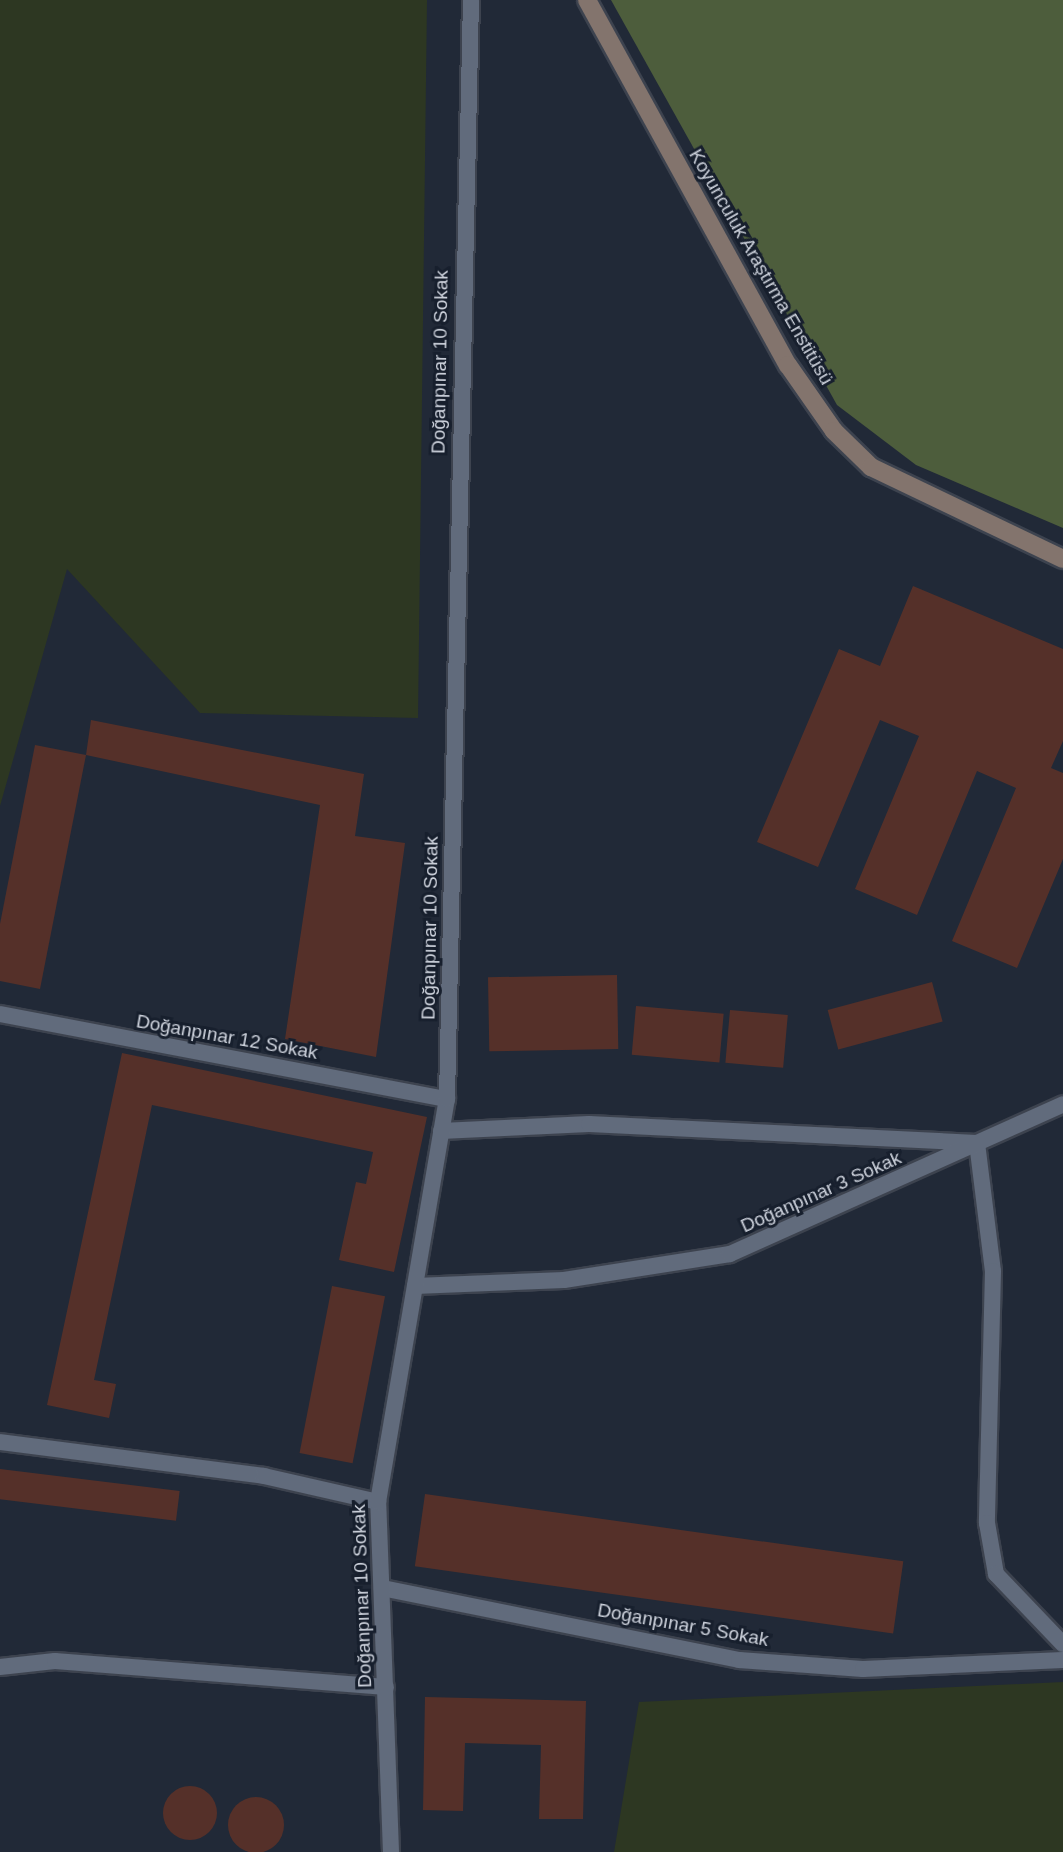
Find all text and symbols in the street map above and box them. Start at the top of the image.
street label: Koyunculuk Araştırma Enstitüsü [684,145,838,389]
street label: Doğanpınar 10 Sokak [427,270,453,454]
street label: Doğanpınar 10 Sokak [417,836,443,1020]
street label: Doğanpınar 12 Sokak [135,1010,319,1064]
street label: Doğanpınar 3 Sokak [737,1146,905,1238]
street label: Doğanpınar 10 Sokak [347,1504,377,1688]
street label: Doğanpınar 5 Sokak [596,1599,770,1651]

